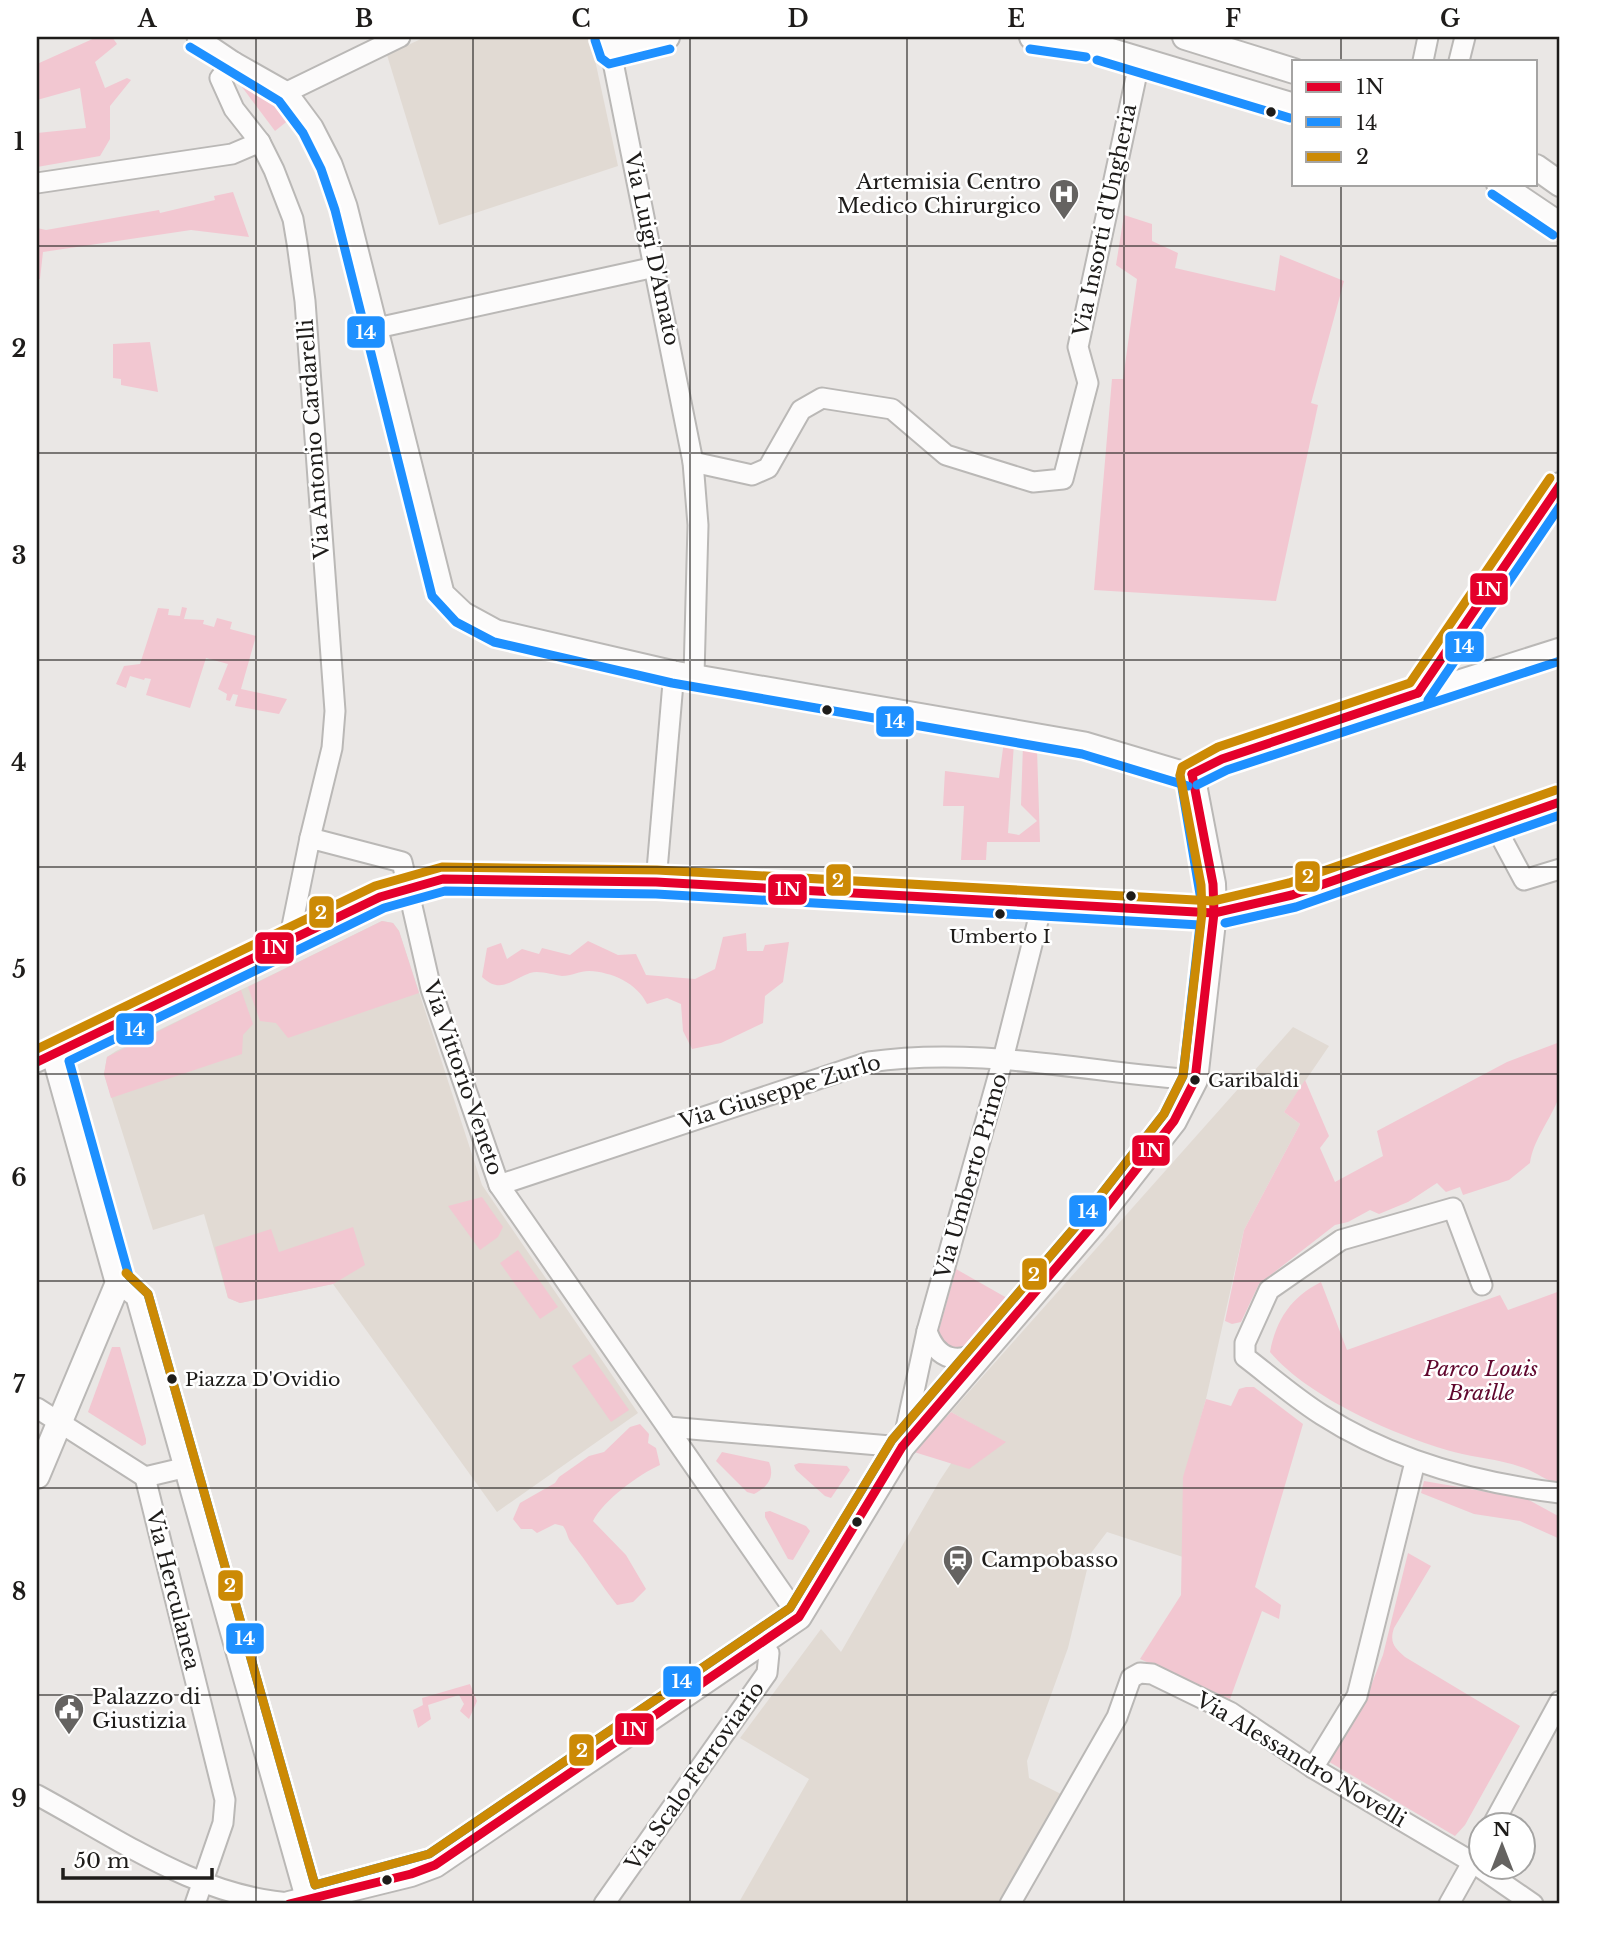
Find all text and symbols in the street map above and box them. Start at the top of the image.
text: A [137,5,158,33]
text: B [355,5,373,33]
text: C [572,5,590,33]
text: D [787,5,809,33]
text: E [1007,5,1025,33]
text: F [1225,5,1241,33]
text: G [1440,5,1460,33]
legend [1292,60,1538,186]
text: 1N [1356,74,1384,100]
street label: Via Insorti d'Ungheria [1067,101,1142,340]
unlabelled marker [1264,105,1278,119]
text: 14 [1356,110,1378,136]
text: 1 [14,128,24,156]
text: 2 [1356,144,1369,170]
street label: Via Luigi D'Amato [619,149,685,348]
place label: Artemisia Centro Medico Chirurgico [837,169,1041,219]
hospital icon: Artemisia Centro Medico Chirurgico [1047,177,1081,221]
line badge: 14 [346,315,386,349]
street label: Via Antonio Cardarelli [293,318,335,561]
text: 14 [356,321,376,344]
text: 2 [12,335,26,363]
text: 3 [12,542,26,570]
line badge: 1N [1469,572,1509,606]
text: 1N [1476,578,1502,601]
line badge: 14 [1444,630,1485,663]
text: 14 [1454,635,1474,658]
unlabelled marker [820,703,834,717]
line badge: 14 [875,705,915,738]
text: 14 [885,710,905,733]
text: 4 [11,749,27,777]
line badge: 2 [1294,860,1321,893]
line badge: 2 [825,863,852,897]
text: 2 [1302,865,1314,888]
text: 2 [832,869,844,892]
line badge: 1N [767,873,808,906]
text: 1N [775,878,801,901]
unlabelled marker [1124,889,1138,903]
line badge: 2 [308,895,335,929]
text: 2 [315,901,327,924]
marker: Umberto I [993,907,1007,921]
place label: Umberto I [949,925,1051,948]
line badge: 1N [254,931,295,965]
text: 1N [262,936,288,959]
text: 5 [12,956,26,984]
street label: Via Vittorio Veneto [417,976,509,1179]
line badge: 14 [115,1012,155,1046]
text: 14 [125,1018,145,1041]
street label: Via Giuseppe Zurlo [675,1049,884,1135]
place label: Garibaldi [1208,1069,1300,1092]
street label: Via Umberto Primo [929,1070,1013,1283]
marker: Garibaldi [1188,1073,1202,1087]
line badge: 1N [1131,1134,1171,1167]
text: 1N [1138,1139,1164,1162]
text: 6 [11,1164,27,1192]
line badge: 14 [1068,1194,1108,1228]
text: 14 [1078,1200,1098,1223]
line badge: 2 [1021,1257,1048,1291]
text: 2 [1028,1263,1040,1286]
park label: Parco Louis Braille [1423,1356,1538,1406]
place label: Piazza D'Ovidio [185,1368,340,1391]
text: 7 [13,1371,26,1399]
marker: Piazza D'Ovidio [165,1372,179,1386]
street label: Via Herculanea [140,1507,205,1673]
unlabelled marker [850,1515,864,1529]
station icon: Campobasso [941,1543,975,1587]
place label: Campobasso [981,1547,1118,1573]
line badge: 2 [217,1569,244,1602]
text: 2 [224,1574,236,1597]
text: 8 [12,1578,26,1606]
line badge: 14 [225,1622,265,1655]
text: 14 [235,1627,255,1650]
line badge: 14 [662,1665,702,1698]
text: 14 [672,1670,692,1693]
street label: Via Scalo Ferroviario [619,1676,770,1876]
place label: Palazzo di Giustizia [92,1684,201,1734]
street label: Via Alessandro Novelli [1190,1686,1411,1833]
public building icon: Palazzo di Giustizia [52,1692,86,1736]
line badge: 1N [614,1712,655,1746]
text: 1N [621,1718,647,1741]
line badge: 2 [568,1733,595,1767]
text: 2 [576,1739,588,1762]
text: 9 [11,1785,27,1813]
north arrow [1468,1812,1538,1882]
text: N [1493,1818,1511,1841]
scale bar [63,1836,212,1880]
text: 50 m [74,1848,130,1874]
unlabelled marker [380,1873,394,1887]

